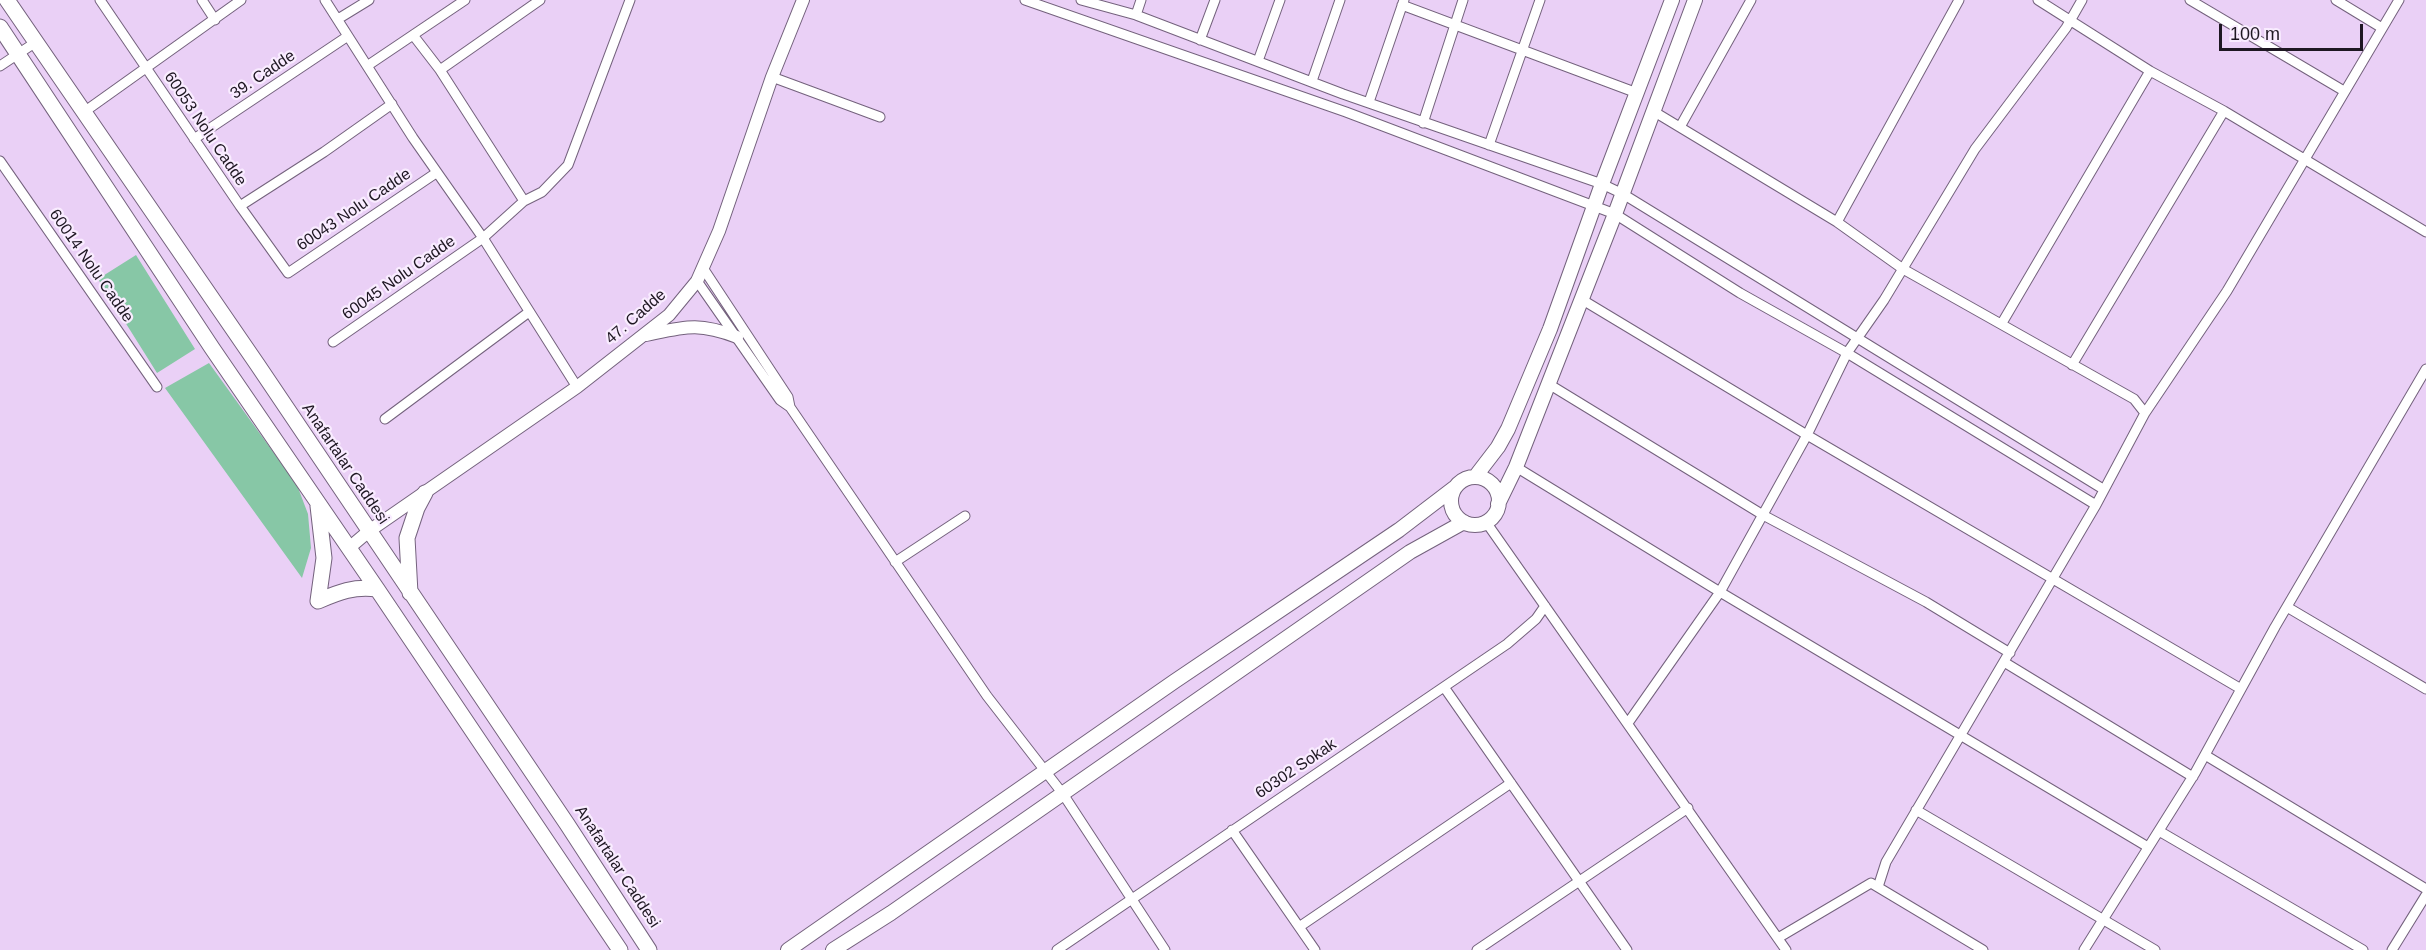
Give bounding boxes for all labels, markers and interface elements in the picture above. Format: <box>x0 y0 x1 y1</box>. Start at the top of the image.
scale bar <box>2222 12 2366 50</box>
text: 100 m <box>2230 24 2280 44</box>
street label: 39. Cadde <box>227 46 299 104</box>
street label: 60053 Nolu Cadde <box>160 68 250 190</box>
street label: 60043 Nolu Cadde <box>293 165 415 255</box>
street label: 60014 Nolu Cadde <box>45 206 137 326</box>
street label: 60045 Nolu Cadde <box>339 232 459 324</box>
street label: 47. Cadde <box>602 286 670 348</box>
street label: Anafartalar Caddesi <box>298 400 392 528</box>
street label: 60302 Sokak <box>1252 735 1340 803</box>
street label: Anafartalar Caddesi <box>570 802 664 932</box>

